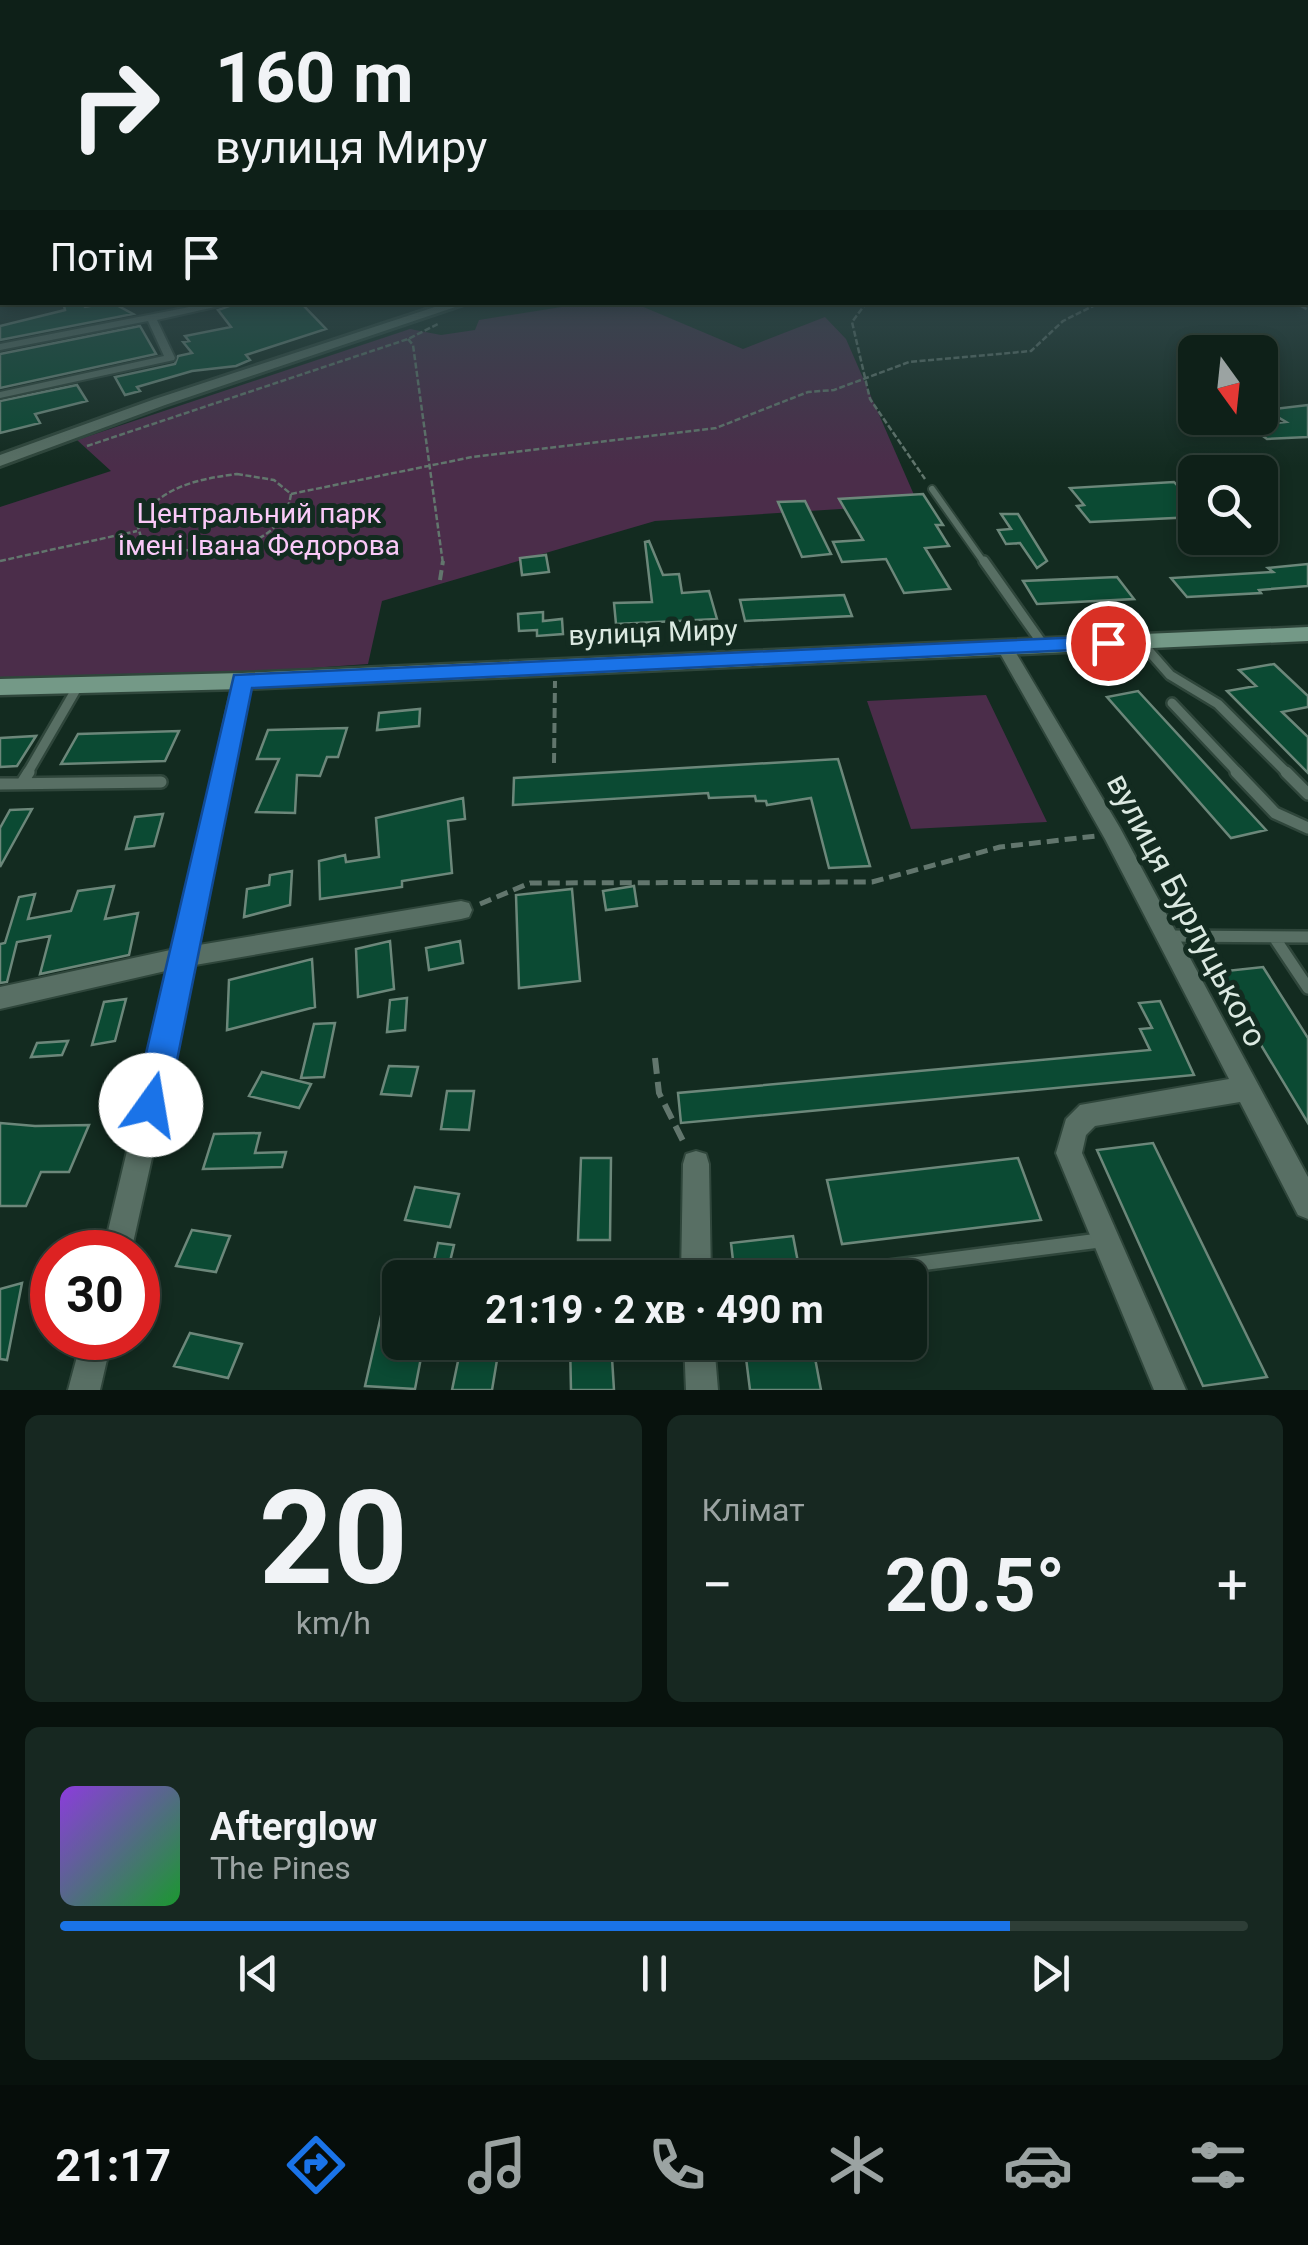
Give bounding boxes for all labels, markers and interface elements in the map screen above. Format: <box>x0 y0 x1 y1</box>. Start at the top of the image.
text: 160 m <box>215 37 414 119</box>
icon: right <box>50 40 180 170</box>
text: вулиця Миру <box>215 121 487 174</box>
icon: arrive <box>174 230 229 285</box>
text: Потім <box>50 236 154 280</box>
north arrow <box>1178 335 1278 435</box>
map controls <box>1178 335 1278 555</box>
button: search <box>1178 455 1278 555</box>
park label: Центральний парк імені Івана Федорова <box>118 497 400 562</box>
pin <box>1066 601 1151 686</box>
street label: вулиця Миру <box>568 613 738 652</box>
icon: arrive <box>1081 616 1136 671</box>
street label: вулиця Бурлуцького <box>1099 767 1275 1053</box>
position arrow <box>99 1053 203 1157</box>
speed limit sign: 30 <box>30 1230 160 1360</box>
text: 21:19 · 2 хв · 490 m <box>485 1288 824 1332</box>
text: 20 <box>259 1462 408 1615</box>
text: Клімат <box>702 1491 805 1529</box>
text: 20.5° <box>885 1541 1065 1629</box>
text: − <box>702 1553 733 1617</box>
text: + <box>1217 1553 1248 1617</box>
text: km/h <box>296 1604 371 1642</box>
text: Afterglow <box>210 1805 377 1849</box>
text: The Pines <box>210 1849 351 1887</box>
icon: previous <box>231 1946 286 2001</box>
icon: pause <box>627 1946 682 2001</box>
icon: next <box>1023 1946 1078 2001</box>
icon: directions <box>281 2130 351 2200</box>
icon: music <box>462 2130 532 2200</box>
icon: phone <box>642 2130 712 2200</box>
icon: climate <box>822 2130 892 2200</box>
icon: car <box>1003 2130 1073 2200</box>
icon: filters <box>1183 2130 1253 2200</box>
text: 21:17 <box>55 2139 171 2192</box>

